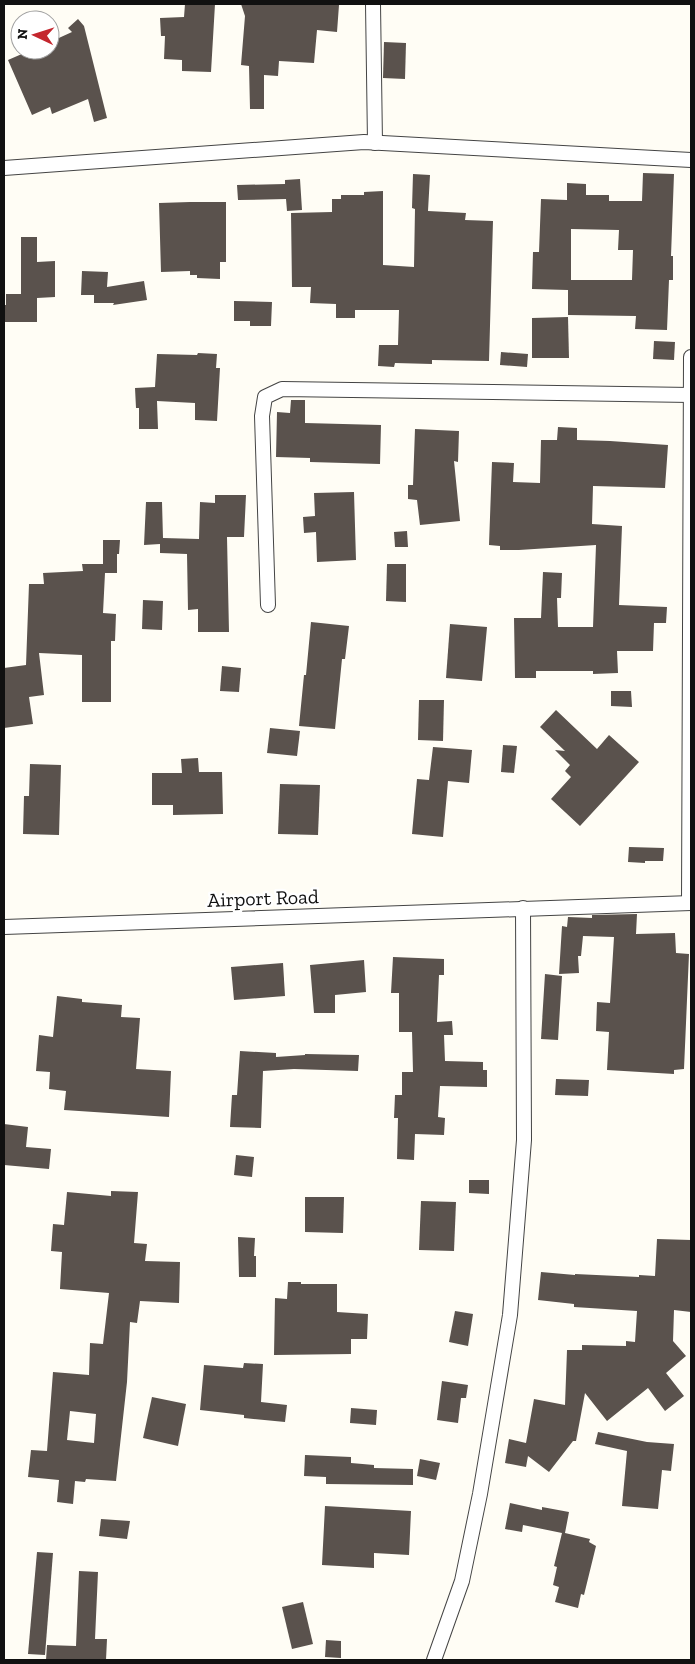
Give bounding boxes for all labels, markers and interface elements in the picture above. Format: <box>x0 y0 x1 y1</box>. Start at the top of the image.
north arrow <box>10 10 60 60</box>
text: N <box>14 28 31 40</box>
street label: Airport Road <box>207 884 319 912</box>

